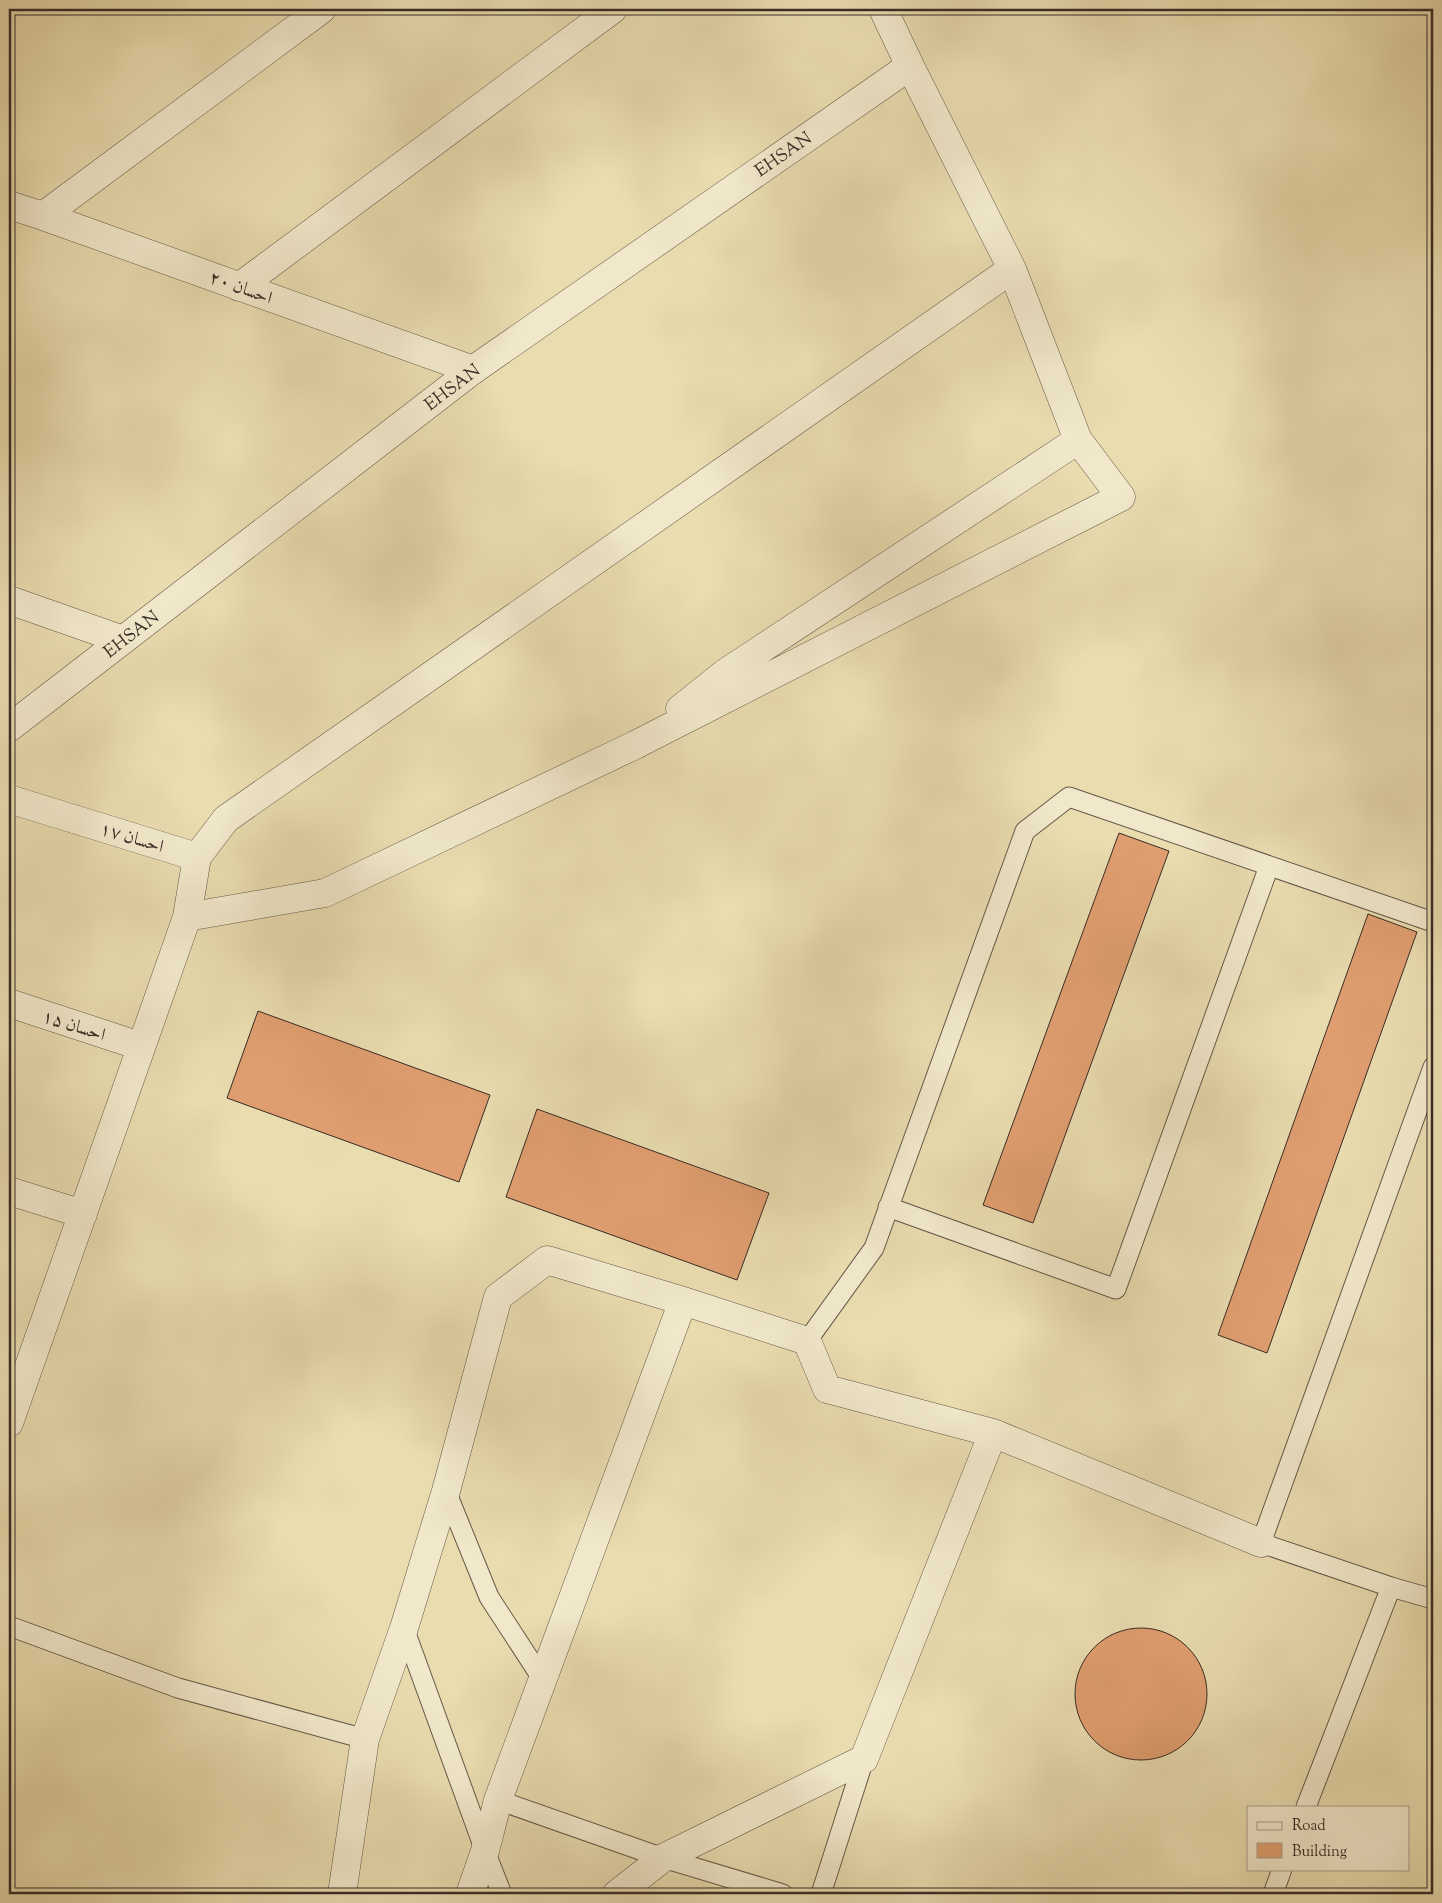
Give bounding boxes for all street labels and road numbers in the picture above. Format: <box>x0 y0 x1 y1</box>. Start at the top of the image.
street label: EHSAN <box>750 127 818 185</box>
street label: احسان ۲۰ <box>205 266 276 312</box>
street label: EHSAN <box>420 359 487 418</box>
street label: EHSAN <box>99 606 166 666</box>
street label: احسان ۱۷ <box>96 817 166 861</box>
street label: احسان ۱۵ <box>38 1004 109 1049</box>

